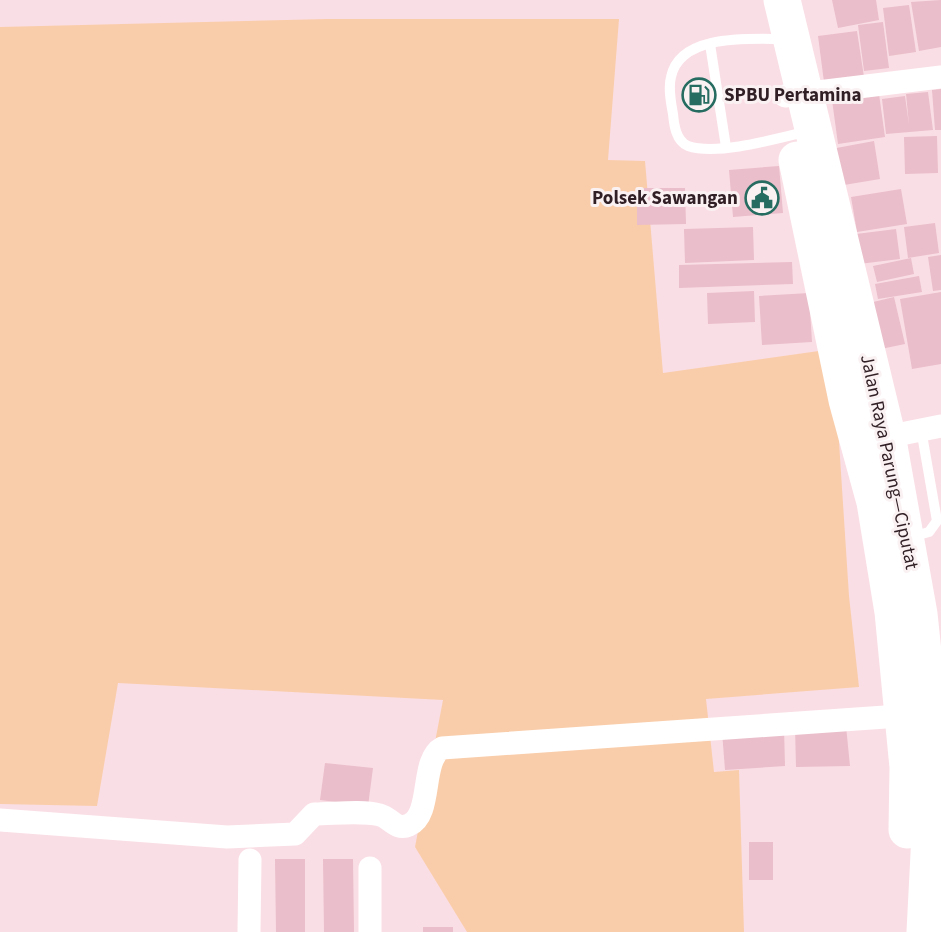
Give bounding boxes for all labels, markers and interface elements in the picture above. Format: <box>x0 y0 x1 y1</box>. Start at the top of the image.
fuel station icon: SPBU Pertamina <box>680 76 718 114</box>
place label: SPBU Pertamina <box>724 82 861 109</box>
public building icon: Polsek Sawangan <box>743 179 781 217</box>
place label: Polsek Sawangan <box>592 185 738 212</box>
street label: Jalan Raya Parung—Ciputat <box>853 352 925 573</box>

